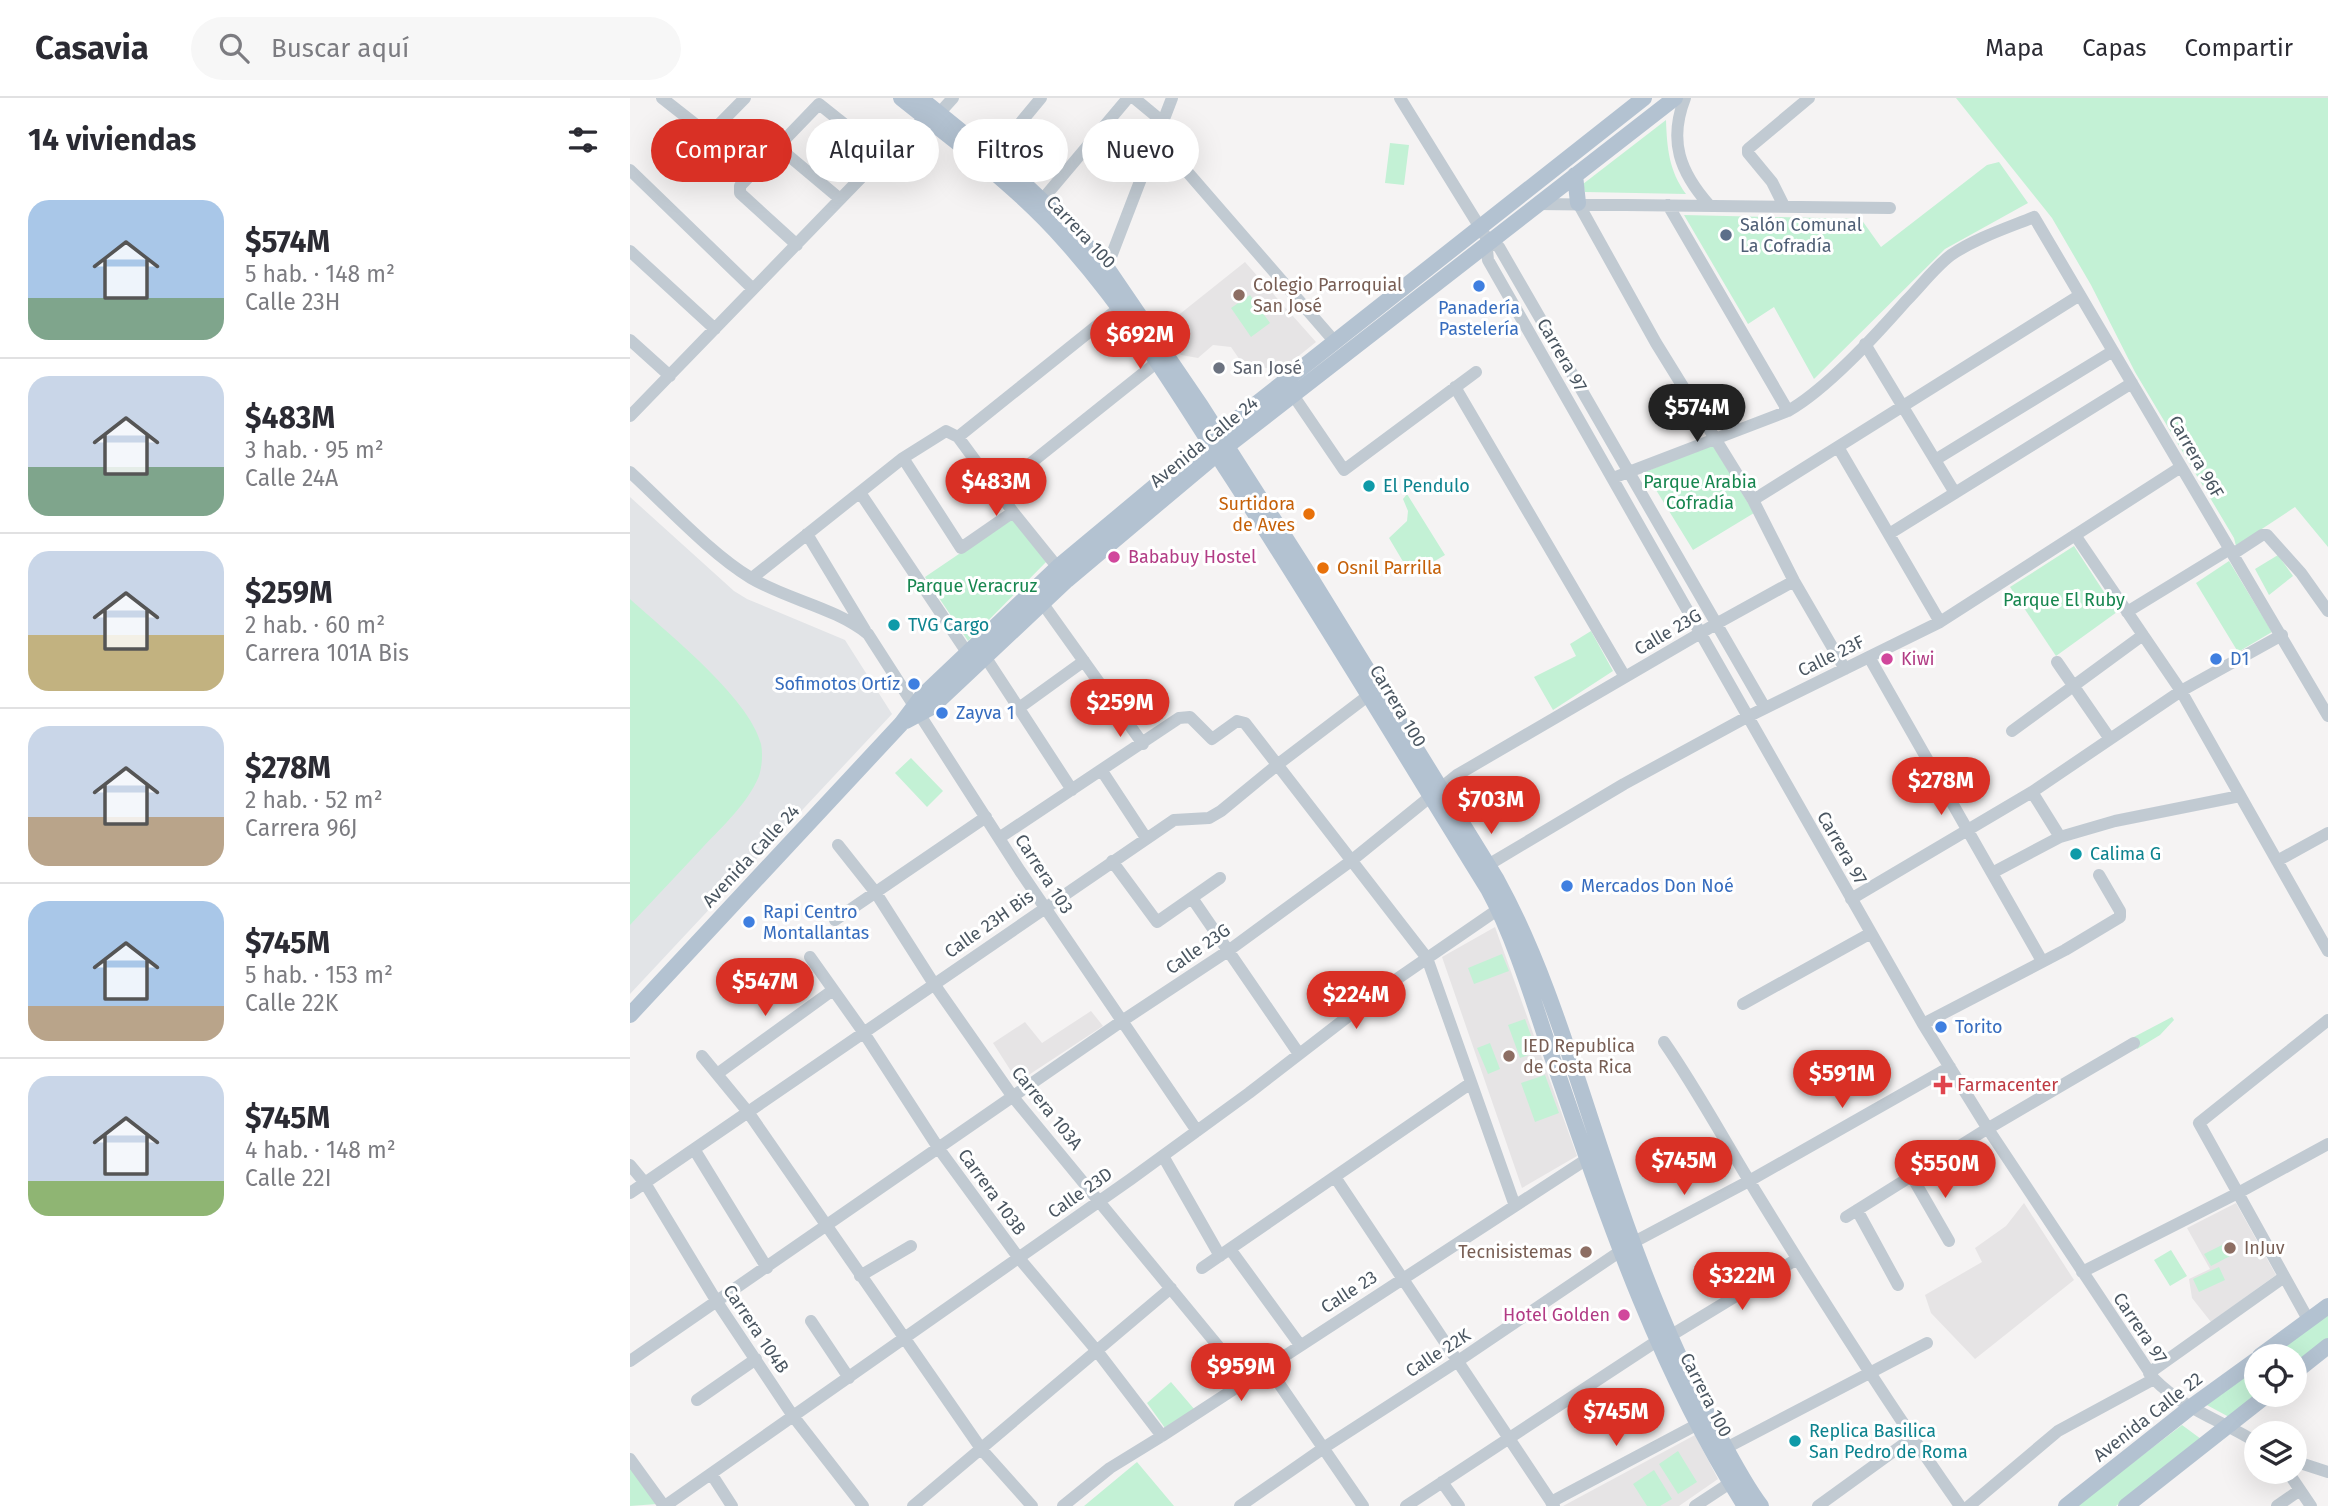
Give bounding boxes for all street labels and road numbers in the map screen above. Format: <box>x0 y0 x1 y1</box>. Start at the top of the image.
street label: Carrera 100 <box>1042 191 1120 273</box>
street label: Carrera 97 <box>1532 314 1592 396</box>
street label: Avenida Calle 24 <box>1146 392 1263 492</box>
street label: Carrera 96F <box>2164 412 2229 502</box>
street label: Calle 23G <box>1631 604 1705 660</box>
street label: Calle 23F <box>1794 630 1868 681</box>
street label: Carrera 100 <box>1365 661 1431 751</box>
street label: Avenida Calle 24 <box>698 800 804 912</box>
street label: Carrera 97 <box>1812 807 1872 889</box>
street label: Carrera 103 <box>1010 830 1078 918</box>
street label: Calle 23H Bis <box>940 885 1038 963</box>
street label: Calle 23G <box>1161 919 1235 979</box>
street label: Carrera 103A <box>1007 1062 1088 1155</box>
street label: Carrera 103B <box>953 1145 1031 1239</box>
street label: Calle 23D <box>1043 1163 1117 1223</box>
street label: Calle 23 <box>1317 1266 1381 1318</box>
street label: Carrera 104B <box>718 1281 794 1378</box>
street label: Carrera 97 <box>2108 1288 2172 1368</box>
street label: Calle 22K <box>1401 1324 1475 1382</box>
street label: Carrera 100 <box>1675 1349 1737 1441</box>
street label: Avenida Calle 22 <box>2089 1368 2207 1466</box>

